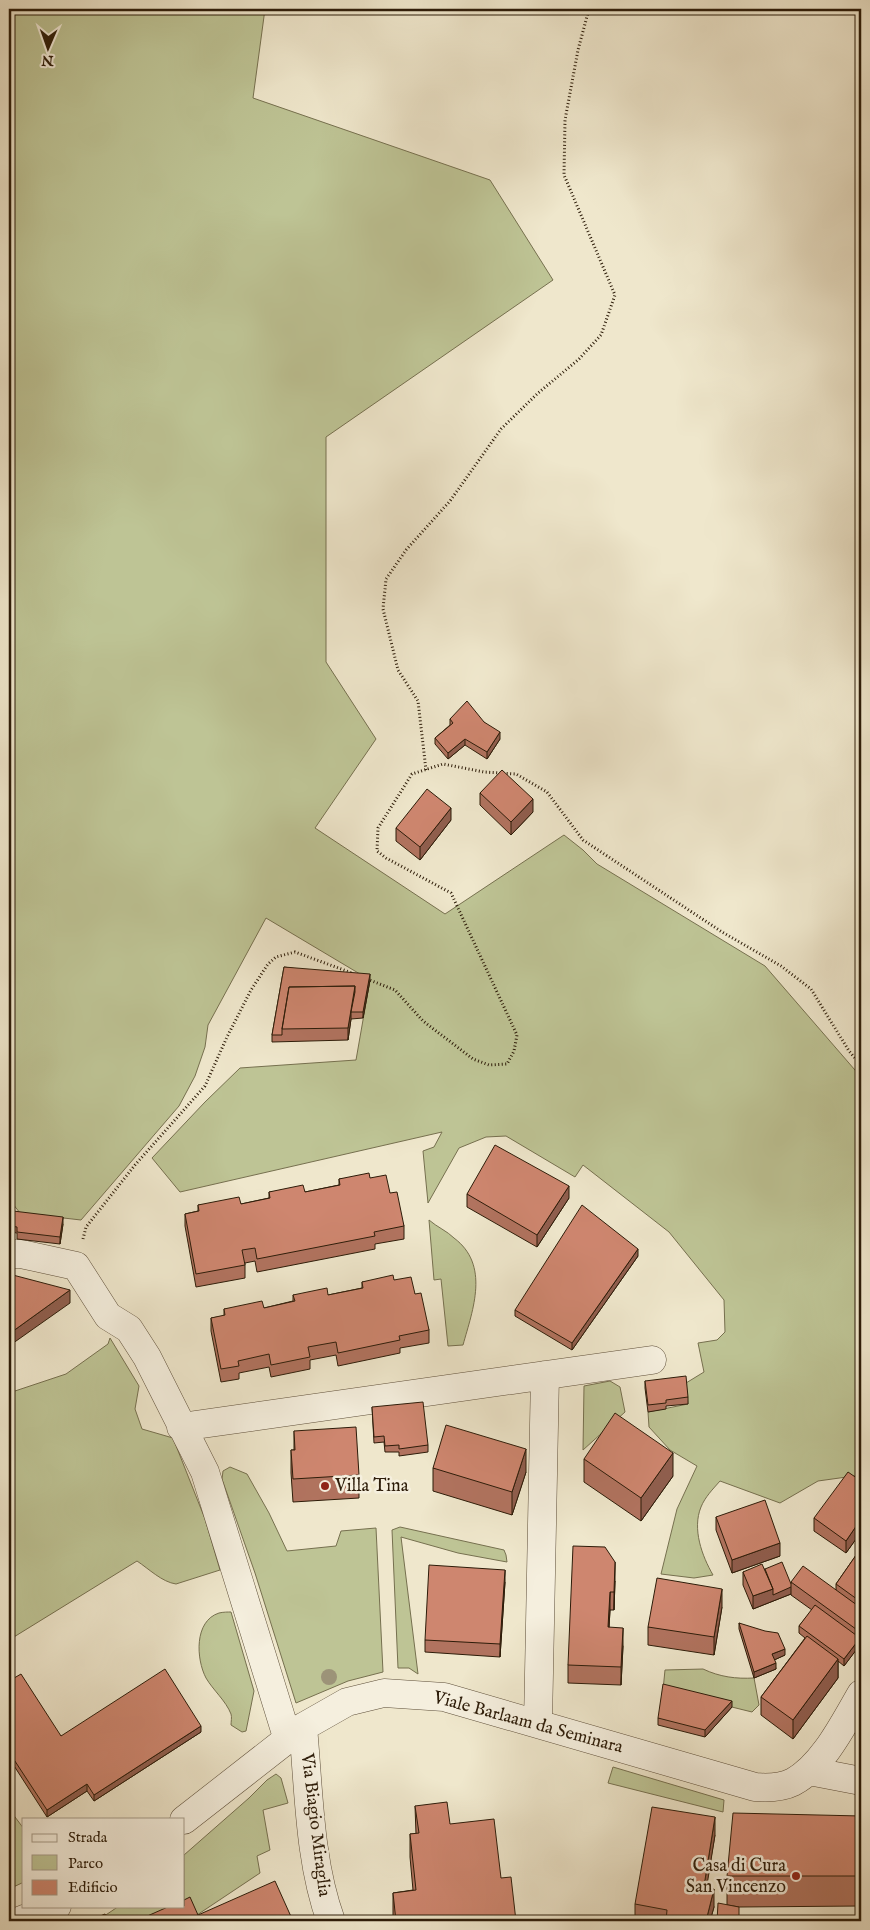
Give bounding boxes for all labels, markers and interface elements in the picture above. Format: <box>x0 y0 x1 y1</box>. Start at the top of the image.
north arrow <box>22 22 72 72</box>
text: N <box>41 51 55 69</box>
place label: Villa Tina <box>334 1475 409 1498</box>
marker: Villa Tina <box>319 1480 331 1492</box>
street label: Viale Barlaam da Seminara <box>430 1686 625 1759</box>
street label: Via Biagio Miraglia <box>295 1751 335 1898</box>
legend <box>22 1818 185 1908</box>
text: Strada <box>68 1828 108 1847</box>
text: Parco <box>68 1854 103 1873</box>
place label: Casa di Cura San Vincenzo <box>686 1855 786 1899</box>
marker: Casa di Cura San Vincenzo <box>790 1870 802 1882</box>
text: Edificio <box>68 1878 118 1897</box>

